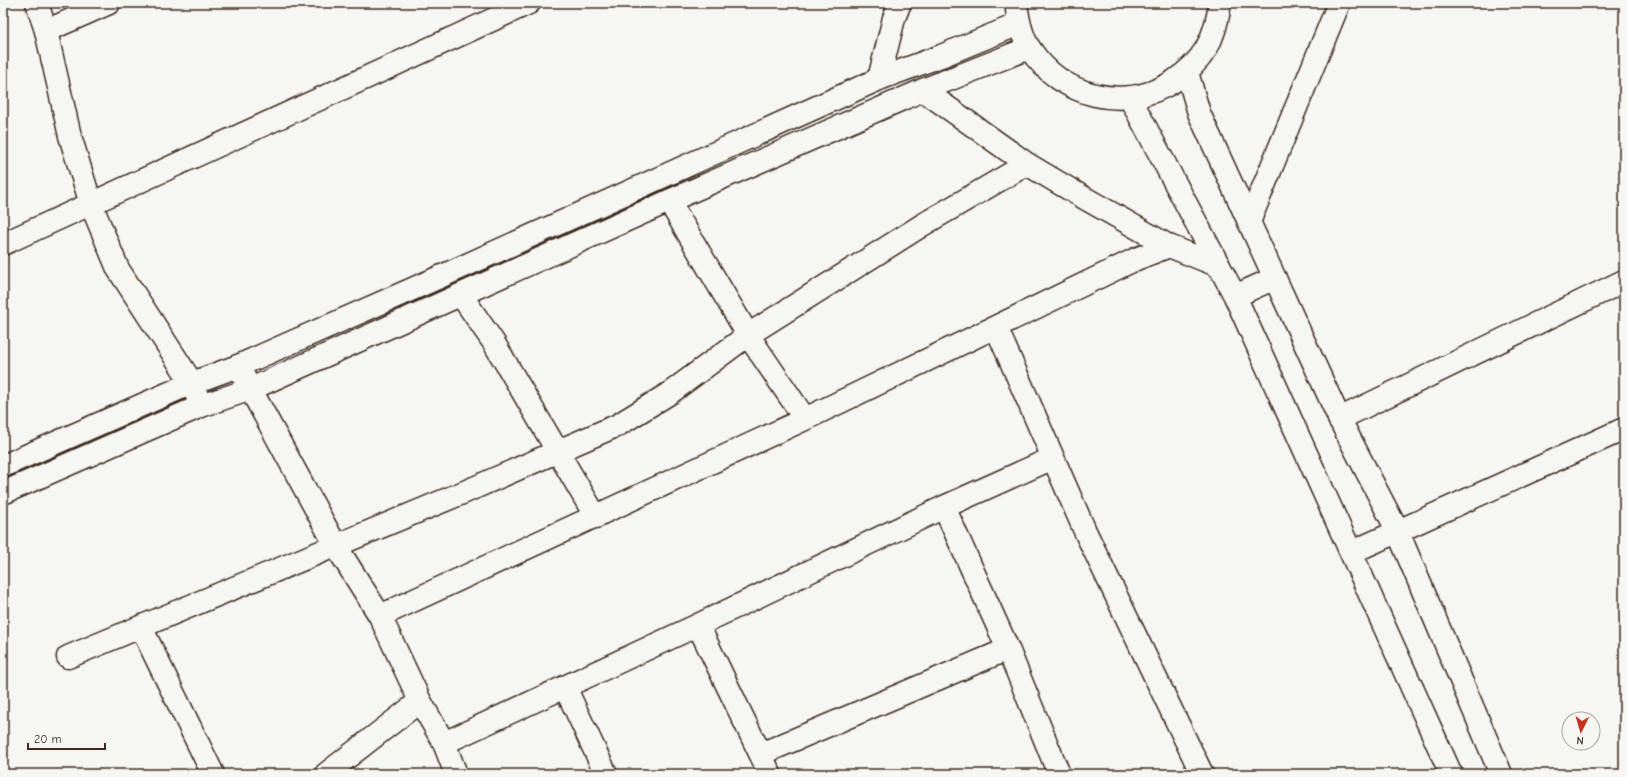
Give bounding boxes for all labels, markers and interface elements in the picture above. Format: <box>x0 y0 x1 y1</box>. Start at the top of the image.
north arrow <box>1561 711 1601 751</box>
scale bar <box>28 725 105 751</box>
text: 20 m <box>34 732 62 746</box>
text: N <box>1576 734 1584 747</box>

